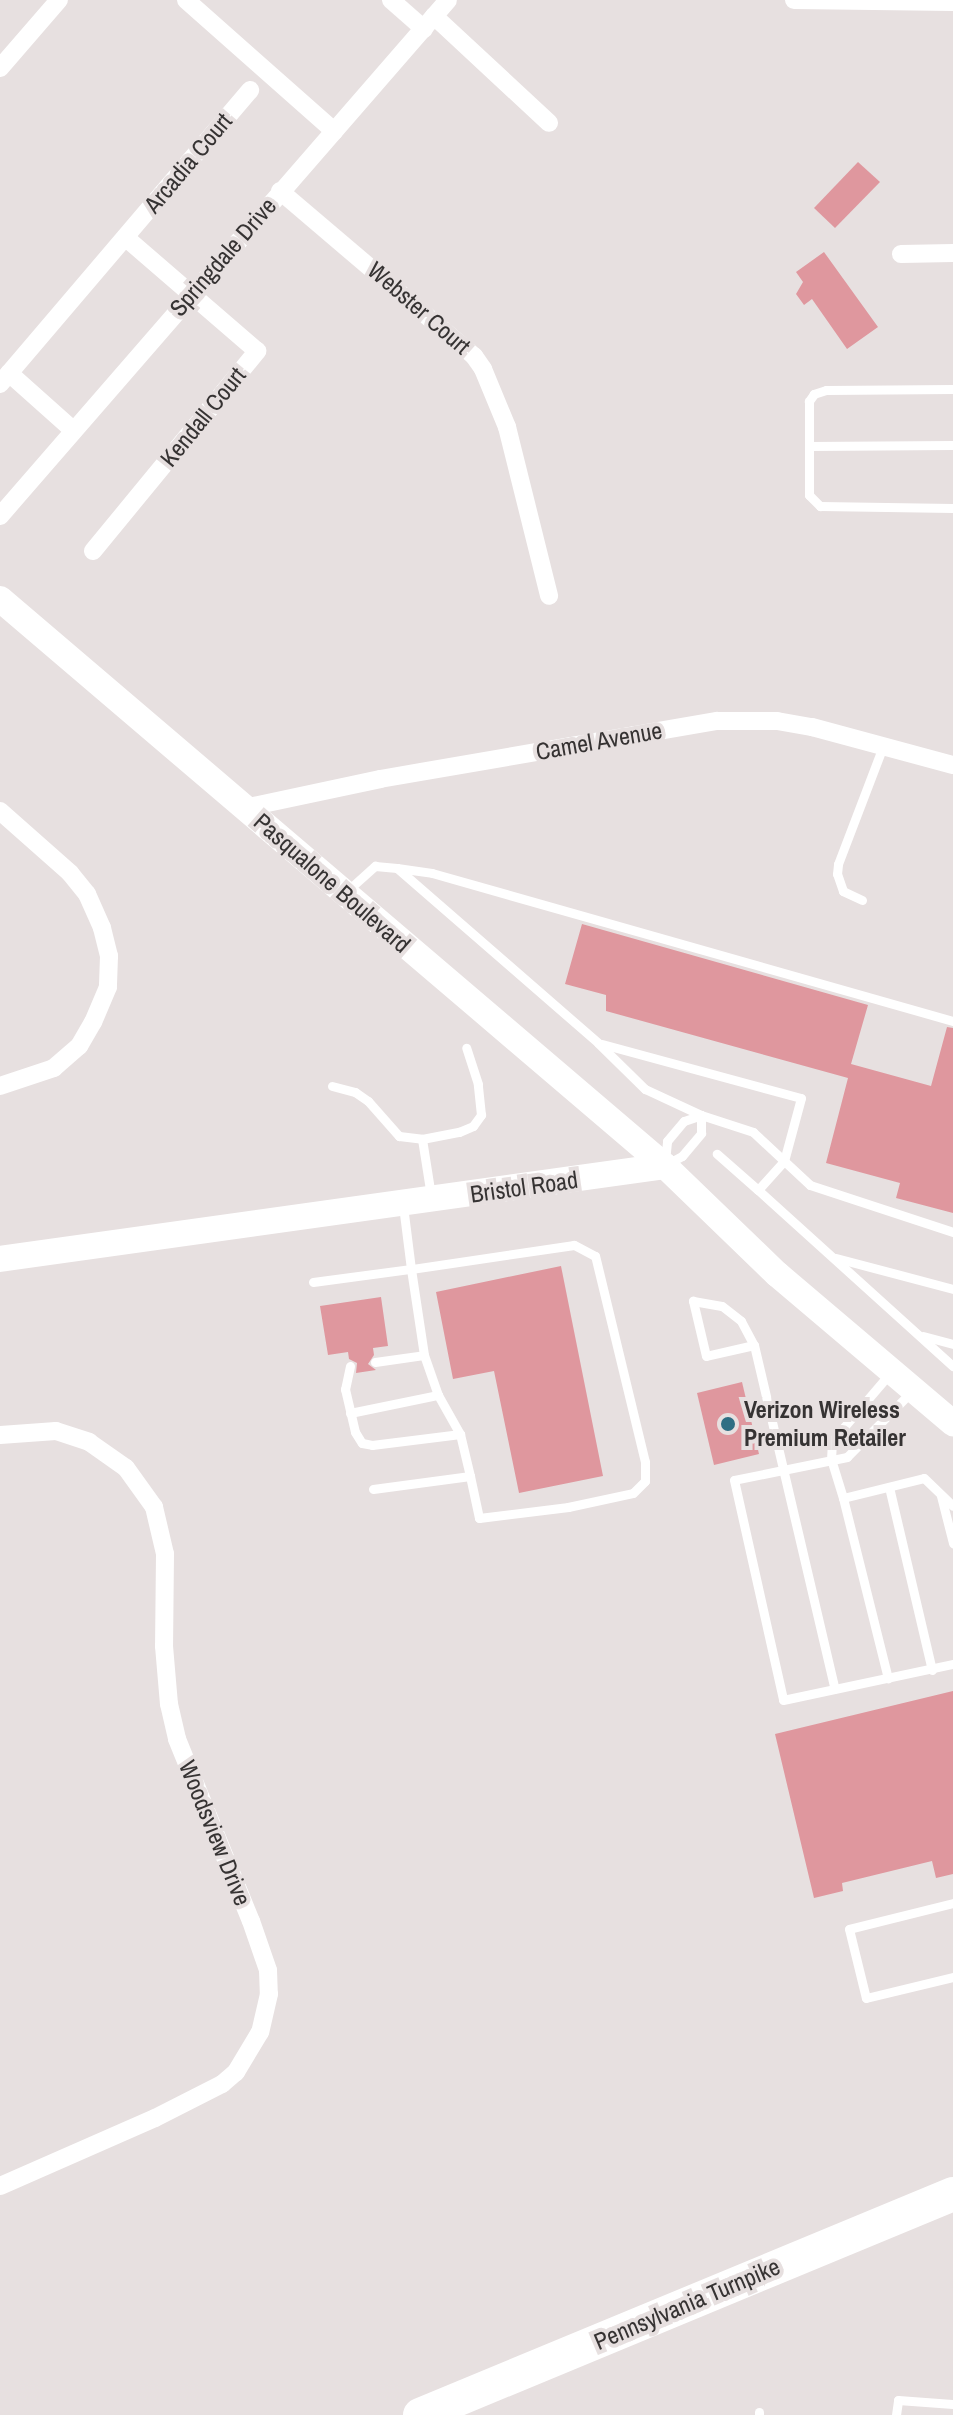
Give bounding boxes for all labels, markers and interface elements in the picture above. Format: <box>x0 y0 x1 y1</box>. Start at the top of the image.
street label: Arcadia Court <box>138 107 238 219</box>
street label: Springdale Drive <box>164 192 282 322</box>
street label: Webster Court <box>362 256 476 360</box>
street label: Kendall Court <box>154 362 252 472</box>
street label: Camel Avenue <box>533 716 665 766</box>
street label: Pasqualone Boulevard <box>248 807 416 959</box>
street label: Bristol Road <box>468 1165 580 1209</box>
place label: Verizon Wireless Premium Retailer <box>744 1396 906 1452</box>
marker: Verizon Wireless Premium Retailer <box>719 1415 737 1433</box>
street label: Woodsview Drive <box>173 1756 257 1910</box>
street label: Pennsylvania Turnpike <box>590 2252 784 2356</box>

